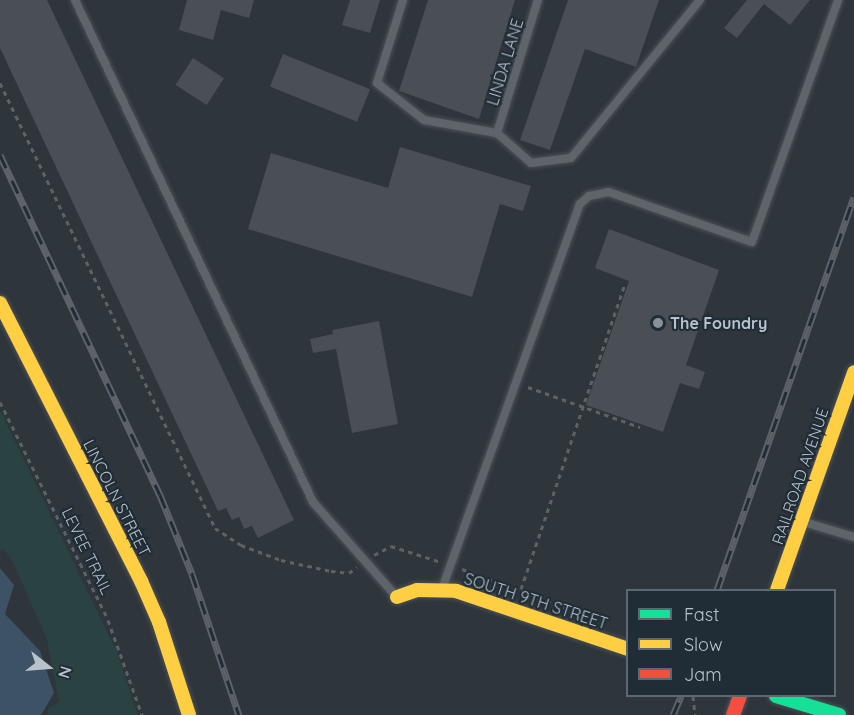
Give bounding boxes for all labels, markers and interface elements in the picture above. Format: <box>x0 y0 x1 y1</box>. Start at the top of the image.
street label: LINDA LANE <box>483 16 527 108</box>
place label: The Foundry <box>670 313 767 333</box>
marker: The Foundry <box>651 316 665 330</box>
street label: RAILROAD AVENUE <box>768 405 832 547</box>
street label: LINCOLN STREET <box>79 436 155 560</box>
street label: LEVEE TRAIL <box>58 505 116 597</box>
street label: SOUTH 9TH STREET <box>462 569 610 633</box>
legend <box>626 589 836 697</box>
text: Fast <box>684 603 719 626</box>
text: Slow <box>684 633 722 656</box>
north arrow <box>18 637 78 697</box>
text: Jam <box>684 663 722 686</box>
text: N <box>54 664 76 681</box>

